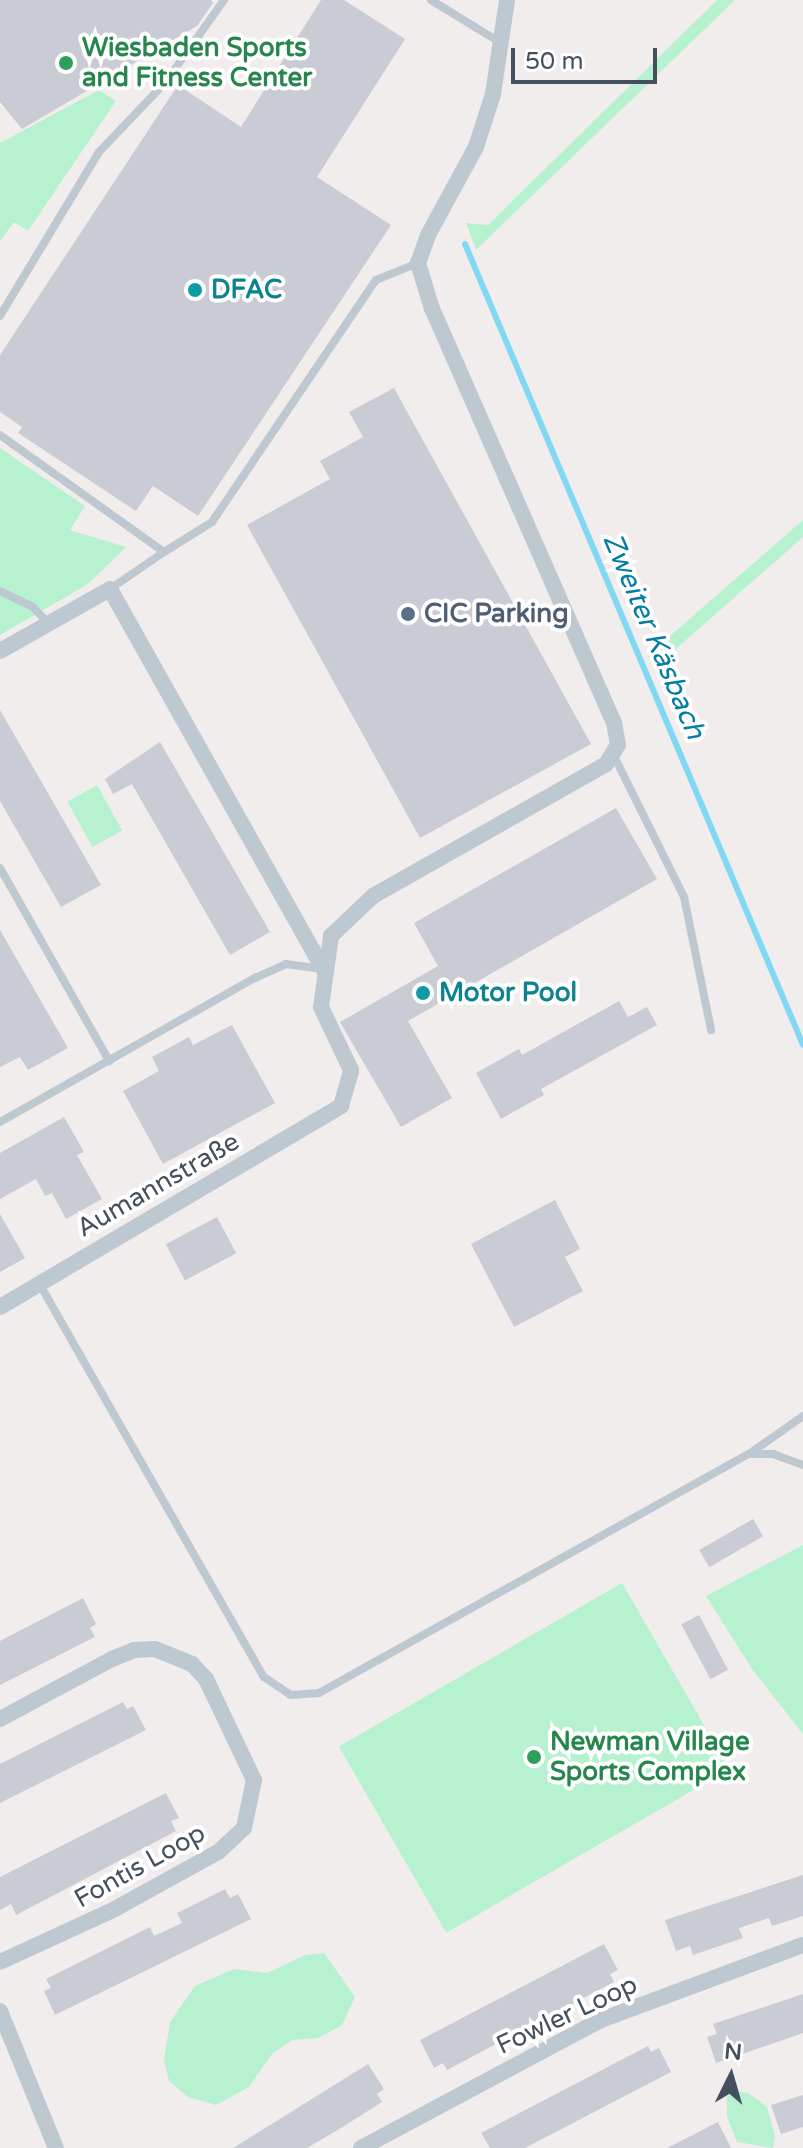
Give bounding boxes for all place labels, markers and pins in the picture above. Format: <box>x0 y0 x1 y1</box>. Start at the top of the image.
place label: Wiesbaden Sports and Fitness Center <box>82 32 312 94</box>
marker: Wiesbaden Sports and Fitness Center <box>57 54 75 72</box>
place label: DFAC <box>211 274 282 306</box>
marker: DFAC <box>186 281 204 299</box>
place label: CIC Parking <box>424 598 569 630</box>
marker: CIC Parking <box>399 605 417 623</box>
place label: Motor Pool <box>439 977 577 1009</box>
marker: Motor Pool <box>414 984 432 1002</box>
place label: Newman Village Sports Complex <box>550 1726 750 1788</box>
marker: Newman Village Sports Complex <box>525 1748 543 1766</box>

